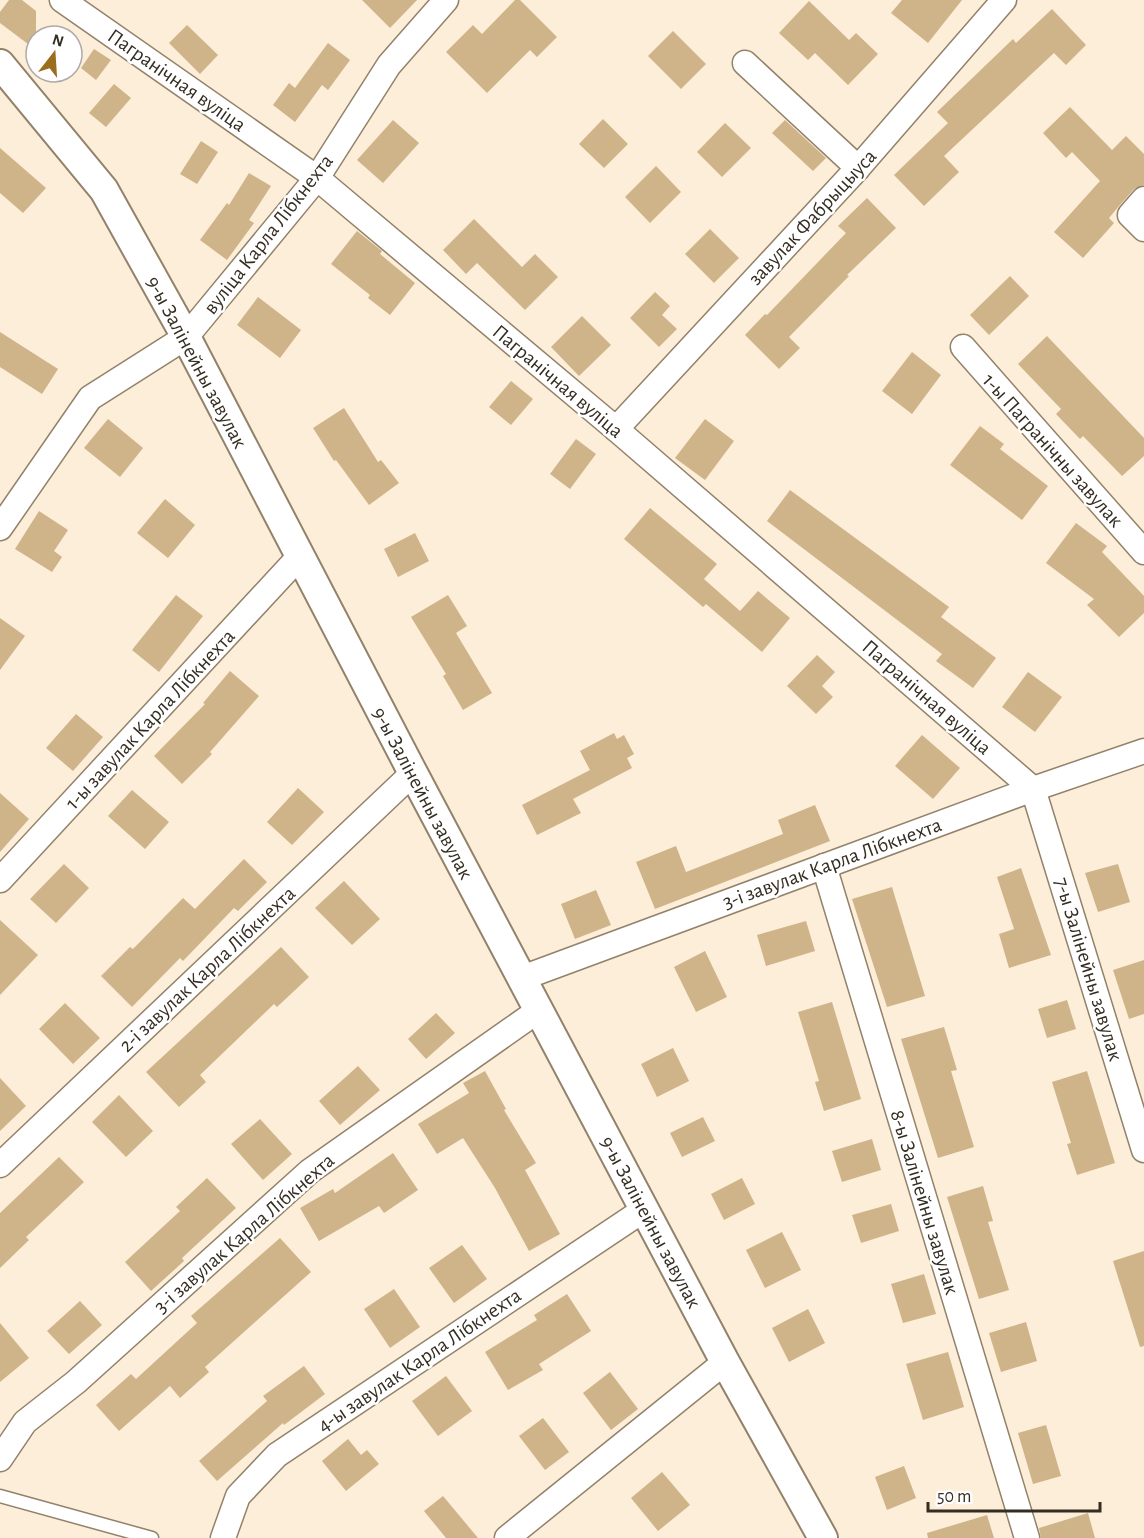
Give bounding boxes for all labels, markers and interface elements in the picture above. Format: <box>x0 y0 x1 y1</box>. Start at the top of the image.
north arrow <box>24 24 84 84</box>
street label: Пагранічная вуліца <box>104 25 250 136</box>
text: N <box>50 31 66 50</box>
street label: завулак Фабрыцыуса <box>744 145 881 289</box>
street label: вуліца Карла Лібкнехта <box>200 150 337 318</box>
street label: 9-ы Залінейны завулак <box>142 273 251 452</box>
street label: Пагранічная вуліца <box>488 321 627 442</box>
street label: 1-ы Пагранічны завулак <box>979 370 1127 531</box>
street label: 1-ы завулак Карла Лібкнехта <box>62 625 239 813</box>
street label: Пагранічная вуліца <box>858 636 995 759</box>
street label: 9-ы Залінейны завулак <box>368 704 477 883</box>
street label: 3-і завулак Карла Лібкнехта <box>720 814 945 913</box>
street label: 7-ы Залінейны завулак <box>1051 875 1127 1064</box>
street label: 2-і завулак Карла Лібкнехта <box>115 882 300 1056</box>
street label: 8-ы Залінейны завулак <box>886 1107 963 1297</box>
street label: 9-ы Залінейны завулак <box>596 1133 705 1312</box>
street label: 3-і завулак Карла Лібкнехта <box>150 1149 339 1317</box>
street label: 4-ы завулак Карла Лібкнехта <box>314 1284 525 1436</box>
scale bar <box>928 1475 1100 1513</box>
text: 50 m <box>937 1488 971 1506</box>

